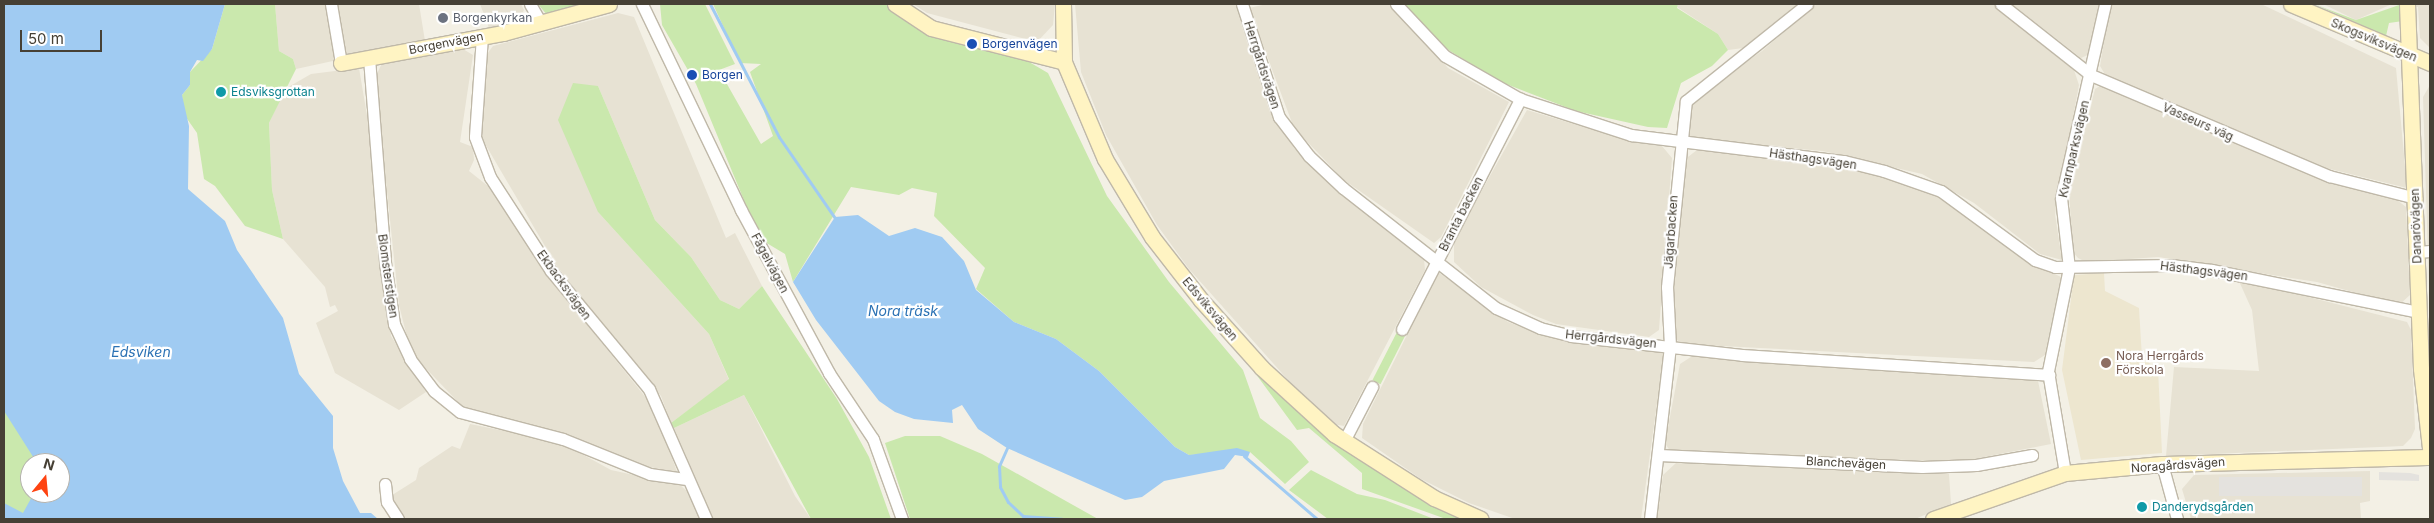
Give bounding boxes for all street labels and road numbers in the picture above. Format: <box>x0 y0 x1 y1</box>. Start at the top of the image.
street label: Skogsviksvägen <box>2329 15 2419 65</box>
street label: Herrgårdsvägen <box>1241 19 1283 111</box>
street label: Borgenvägen <box>408 29 484 57</box>
street label: Kvarnparksvägen <box>2056 99 2092 199</box>
street label: Vasseurs väg <box>2160 100 2236 144</box>
street label: Hästhagsvägen <box>1768 146 1858 172</box>
street label: Branta backen <box>1436 174 1486 254</box>
street label: Danarövägen <box>2407 188 2425 264</box>
street label: Jägarbacken <box>1661 195 1681 269</box>
street label: Fågelvägen <box>748 231 792 295</box>
street label: Blomsterstigen <box>375 233 401 319</box>
street label: Ekbacksvägen <box>534 247 594 323</box>
street label: Hästhagsvägen <box>2159 258 2249 284</box>
street label: Edsviksvägen <box>1179 274 1241 344</box>
street label: Herrgårdsvägen <box>1565 327 1657 351</box>
street label: Blanchevägen <box>1806 454 1886 472</box>
street label: Noragårdsvägen <box>2130 455 2226 475</box>

